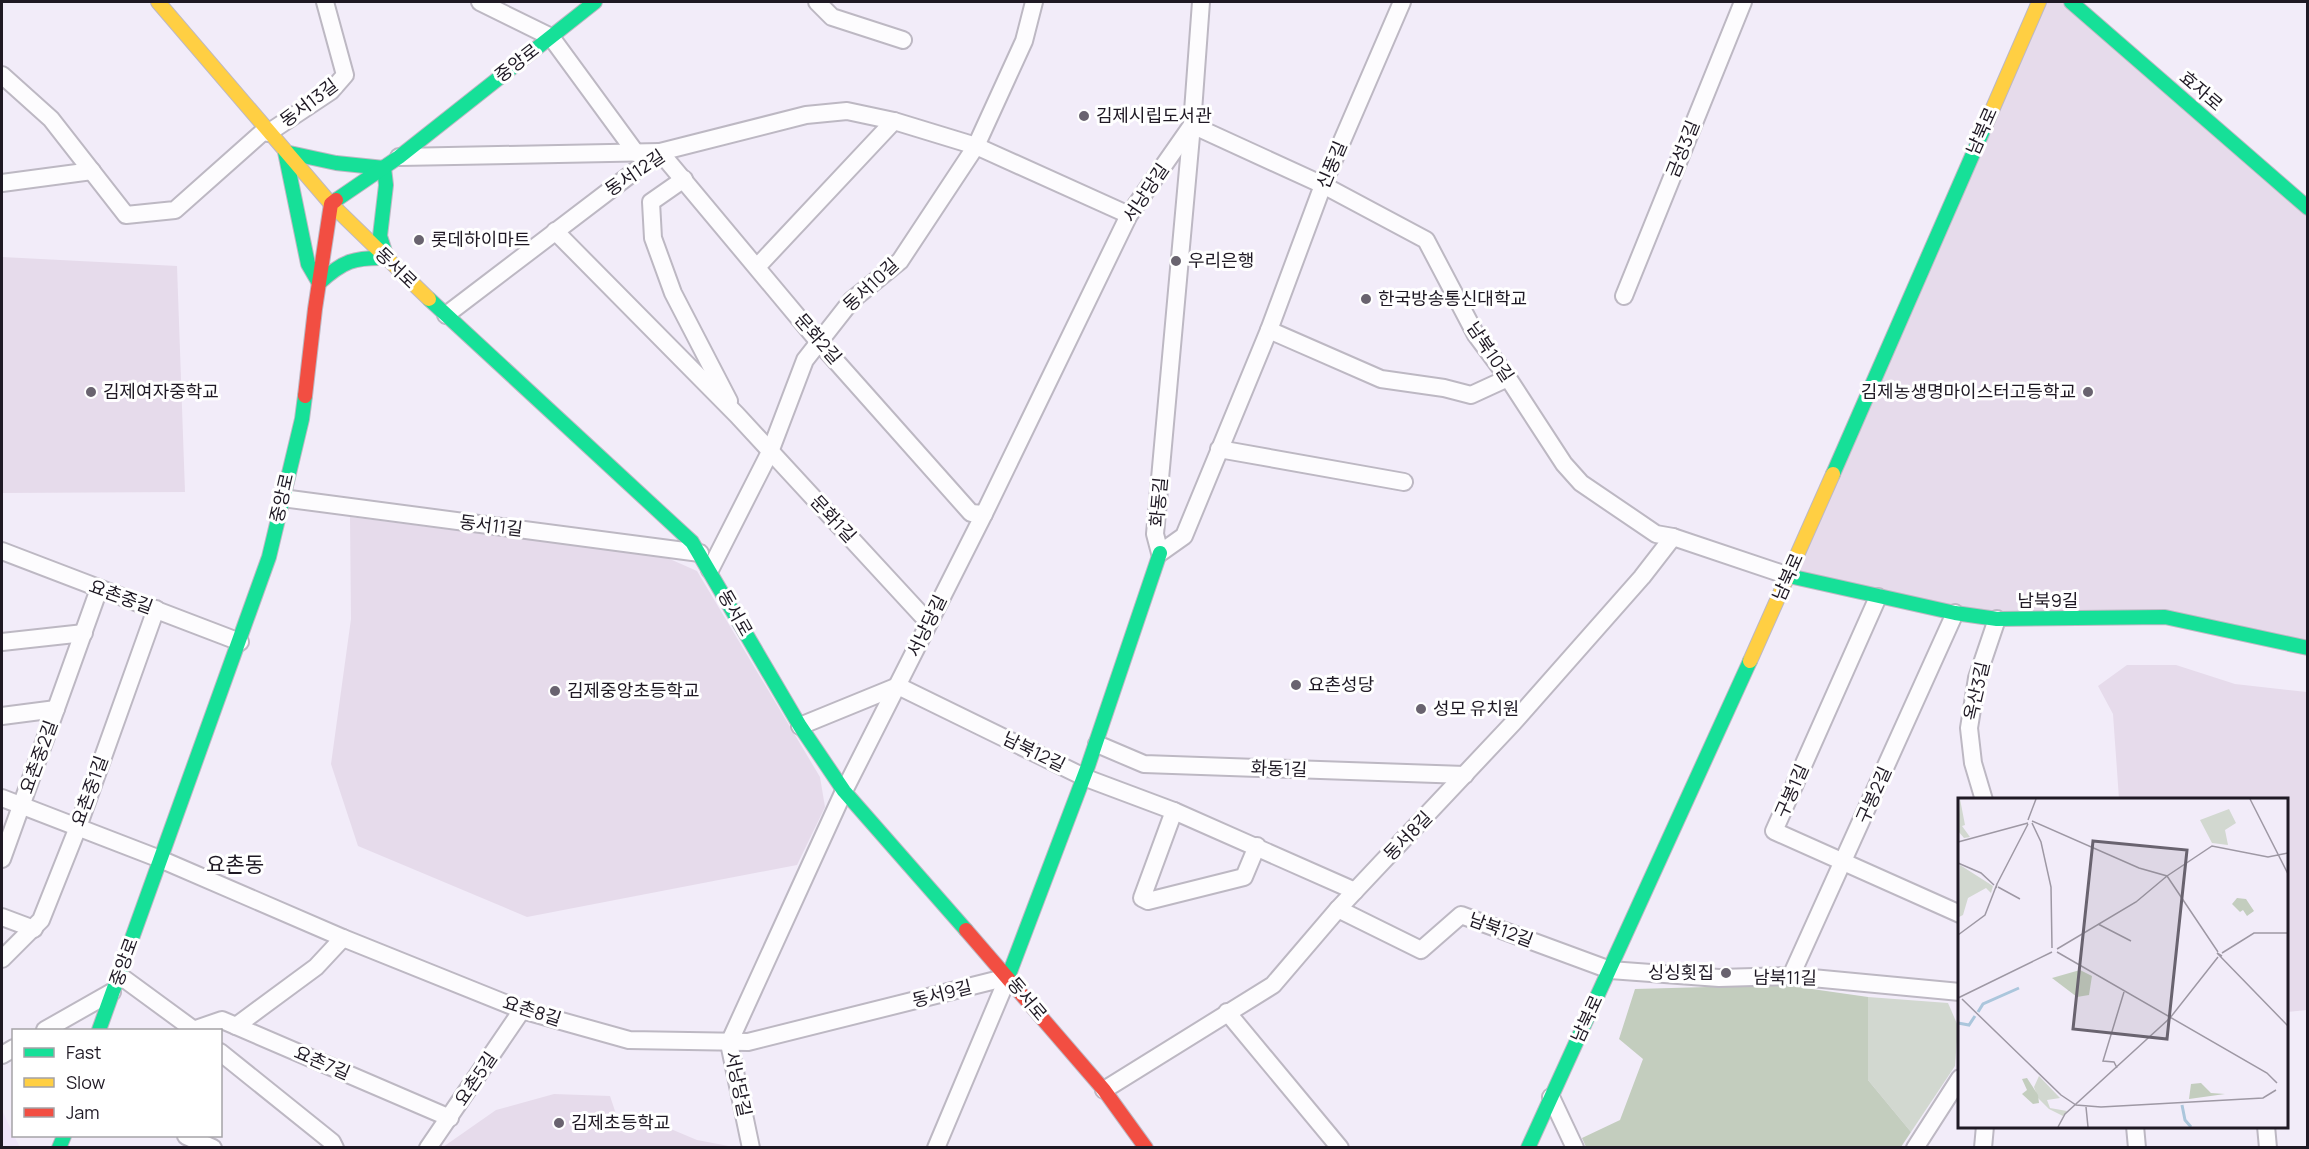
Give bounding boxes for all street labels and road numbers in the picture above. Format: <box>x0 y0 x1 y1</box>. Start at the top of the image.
street label: 중앙로 <box>489 37 543 87</box>
street label: 효자로 <box>2175 65 2228 116</box>
street label: 동서13길 <box>275 73 342 132</box>
street label: 남북로 <box>1960 103 2002 158</box>
street label: 금성3길 <box>1660 116 1704 181</box>
street label: 신풍길 <box>1310 137 1352 192</box>
street label: 동서12길 <box>600 143 669 201</box>
street label: 서낭당길 <box>1117 158 1174 227</box>
street label: 동서로 <box>370 241 423 293</box>
street label: 동서10길 <box>837 252 903 316</box>
street label: 문화2길 <box>790 308 847 369</box>
street label: 남북10길 <box>1462 317 1520 386</box>
street label: 중앙로 <box>264 471 298 525</box>
street label: 화동길 <box>1144 476 1172 528</box>
street label: 문화1길 <box>806 489 862 547</box>
street label: 동서11길 <box>458 509 524 541</box>
street label: 남북로 <box>1766 549 1808 604</box>
street label: 요촌중길 <box>86 573 157 619</box>
street label: 동서로 <box>713 585 759 640</box>
street label: 남북9길 <box>2018 588 2078 612</box>
street label: 서낭당길 <box>901 591 951 661</box>
street label: 옥산3길 <box>1958 659 1994 723</box>
street label: 요촌중2길 <box>14 717 62 797</box>
street label: 남북12길 <box>999 726 1070 777</box>
street label: 요촌중1길 <box>65 752 113 829</box>
street label: 화동1길 <box>1250 755 1308 781</box>
street label: 구봉1길 <box>1769 760 1814 821</box>
street label: 구봉2길 <box>1850 762 1896 827</box>
street label: 동서8길 <box>1378 805 1437 865</box>
street label: 남북12길 <box>1466 906 1537 952</box>
street label: 중앙로 <box>103 934 143 989</box>
street label: 남북11길 <box>1753 964 1817 990</box>
street label: 동서로 <box>1003 972 1053 1025</box>
street label: 동서9길 <box>909 974 974 1012</box>
street label: 요촌8길 <box>500 989 565 1031</box>
street label: 남북로 <box>1565 991 1607 1046</box>
street label: 요촌7길 <box>291 1040 354 1085</box>
street label: 요촌5길 <box>448 1047 502 1110</box>
street label: 서낭당길 <box>720 1049 758 1119</box>

